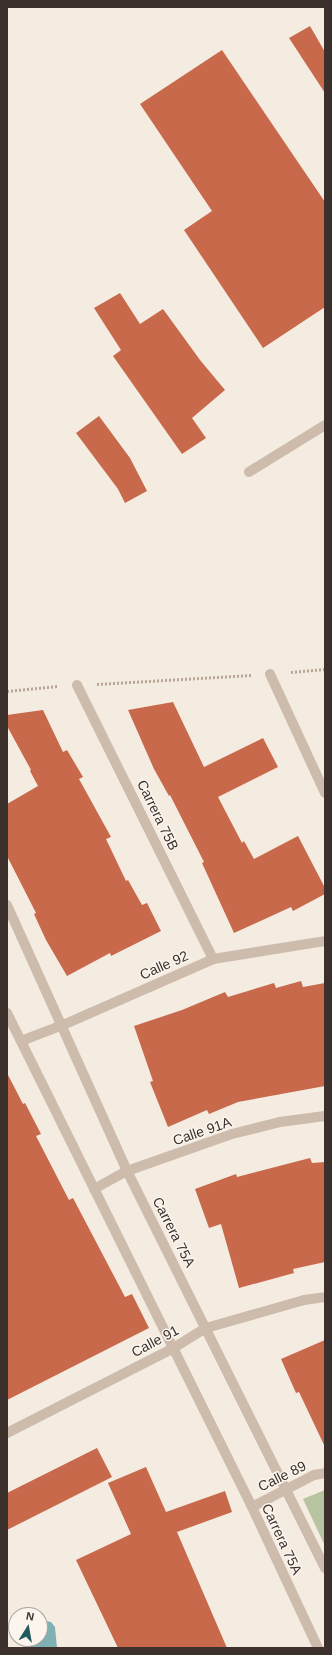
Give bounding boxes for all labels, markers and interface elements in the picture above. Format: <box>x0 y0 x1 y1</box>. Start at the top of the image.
street label: Carrera 75B <box>134 777 182 853</box>
street label: Calle 92 <box>137 947 191 983</box>
street label: Calle 91A <box>171 1113 233 1149</box>
street label: Carrera 75A <box>149 1194 199 1270</box>
street label: Calle 91 <box>128 1322 182 1360</box>
street label: Calle 89 <box>255 1457 309 1495</box>
street label: Carrera 75A <box>258 1501 306 1577</box>
north arrow <box>8 1607 48 1647</box>
text: N <box>25 1610 35 1623</box>

